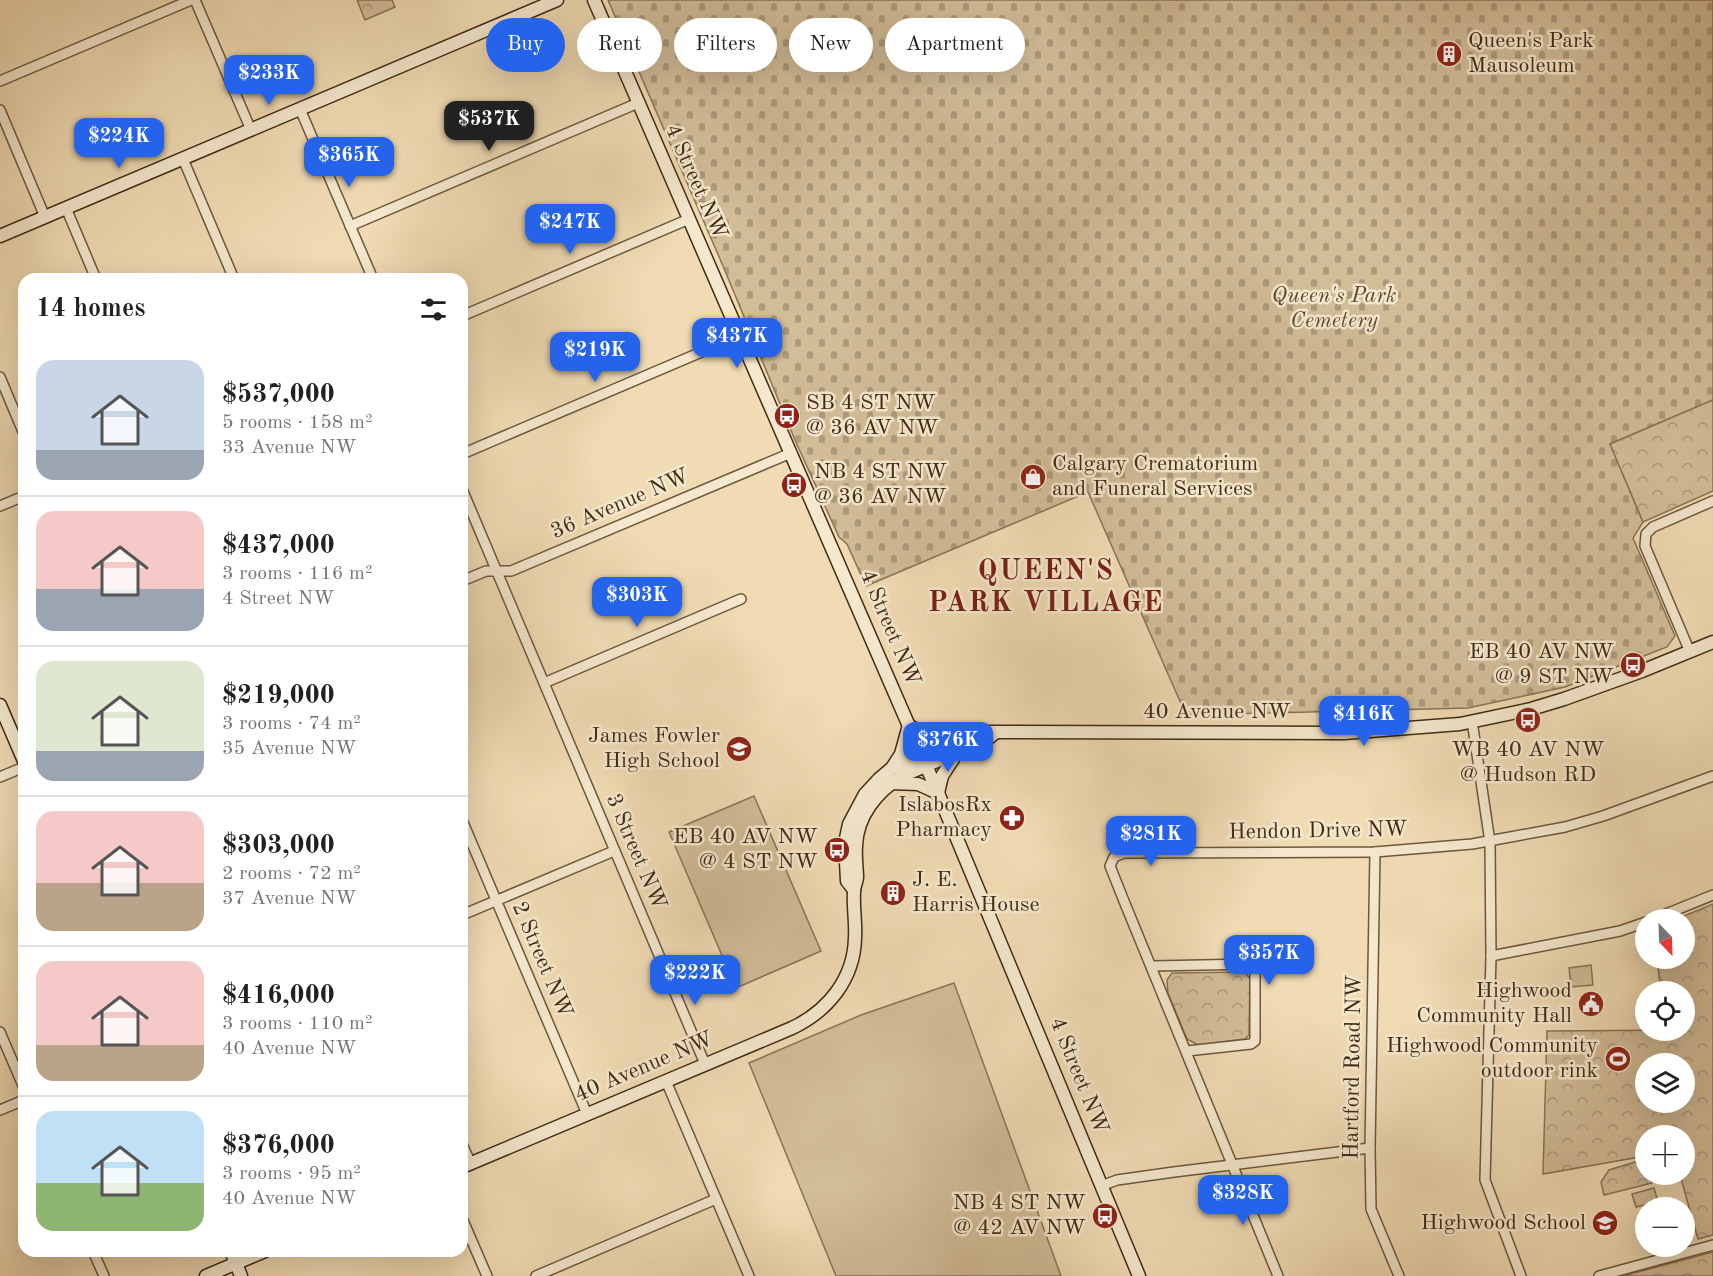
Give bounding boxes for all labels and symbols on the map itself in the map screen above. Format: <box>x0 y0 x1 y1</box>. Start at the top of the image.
place label: Queen's Park Mausoleum <box>1468 30 1594 77</box>
building icon: Queen's Park Mausoleum <box>1434 39 1464 69</box>
pin: $233K <box>227 55 311 106</box>
pin: $537K <box>447 101 531 152</box>
pin: $224K <box>77 118 161 169</box>
street label: 4 Street NW <box>661 121 731 243</box>
pin: $365K <box>307 137 391 188</box>
pin: $247K <box>528 204 612 255</box>
park label: Queen's Park Cemetery <box>1272 285 1397 332</box>
pin: $437K <box>695 318 779 369</box>
pin: $219K <box>553 332 637 383</box>
place label: SB 4 ST NW @ 36 AV NW <box>806 392 939 439</box>
bus stop icon: SB 4 ST NW @ 36 AV NW <box>772 401 802 431</box>
place label: Calgary Crematorium and Funeral Services <box>1052 453 1258 500</box>
place label: NB 4 ST NW @ 36 AV NW <box>814 461 947 508</box>
shop icon: Calgary Crematorium and Funeral Services <box>1018 462 1048 492</box>
street label: 36 Avenue NW <box>548 465 692 543</box>
bus stop icon: NB 4 ST NW @ 36 AV NW <box>779 470 809 500</box>
district label: QUEEN'S PARK VILLAGE <box>928 558 1164 618</box>
street label: 4 Street NW <box>856 567 924 689</box>
pin: $303K <box>595 577 679 628</box>
place label: EB 40 AV NW @ 9 ST NW <box>1469 641 1614 688</box>
bus stop icon: EB 40 AV NW @ 9 ST NW <box>1618 650 1648 680</box>
pin: $416K <box>1322 696 1406 747</box>
street label: 40 Avenue NW <box>1143 701 1291 723</box>
bus stop icon: WB 40 AV NW @ Hudson RD <box>1513 705 1543 735</box>
pin: $376K <box>906 722 990 773</box>
place label: James Fowler High School <box>588 725 720 772</box>
school or university icon: James Fowler High School <box>724 734 754 764</box>
place label: WB 40 AV NW @ Hudson RD <box>1451 739 1605 786</box>
street label: 3 Street NW <box>602 791 670 913</box>
place label: IslabosRx Pharmacy <box>896 794 992 841</box>
pharmacy icon: IslabosRx Pharmacy <box>997 803 1027 833</box>
pin: $281K <box>1109 816 1193 867</box>
street label: Hendon Drive NW <box>1228 818 1408 844</box>
place label: EB 40 AV NW @ 4 ST NW <box>673 826 818 873</box>
bus stop icon: EB 40 AV NW @ 4 ST NW <box>822 835 852 865</box>
place label: J. E. Harris House <box>912 869 1040 916</box>
building icon: J. E. Harris House <box>878 878 908 908</box>
street label: 2 Street NW <box>508 899 576 1021</box>
north arrow <box>1635 909 1695 969</box>
pin: $357K <box>1227 935 1311 986</box>
pin: $222K <box>653 955 737 1006</box>
street label: Hartford Road NW <box>1340 974 1366 1160</box>
place label: Highwood Community Hall <box>1416 980 1572 1027</box>
public building icon: Highwood Community Hall <box>1576 989 1606 1019</box>
street label: 4 Street NW <box>1046 1014 1112 1138</box>
street label: 40 Avenue NW <box>572 1028 716 1106</box>
place label: Highwood Community outdoor rink <box>1386 1035 1598 1082</box>
sports icon: Highwood Community outdoor rink <box>1603 1044 1633 1074</box>
pin: $328K <box>1201 1175 1285 1226</box>
place label: NB 4 ST NW @ 42 AV NW <box>953 1192 1086 1239</box>
bus stop icon: NB 4 ST NW @ 42 AV NW <box>1090 1201 1120 1231</box>
school or university icon: Highwood School <box>1590 1208 1620 1238</box>
place label: Highwood School <box>1420 1212 1586 1234</box>

